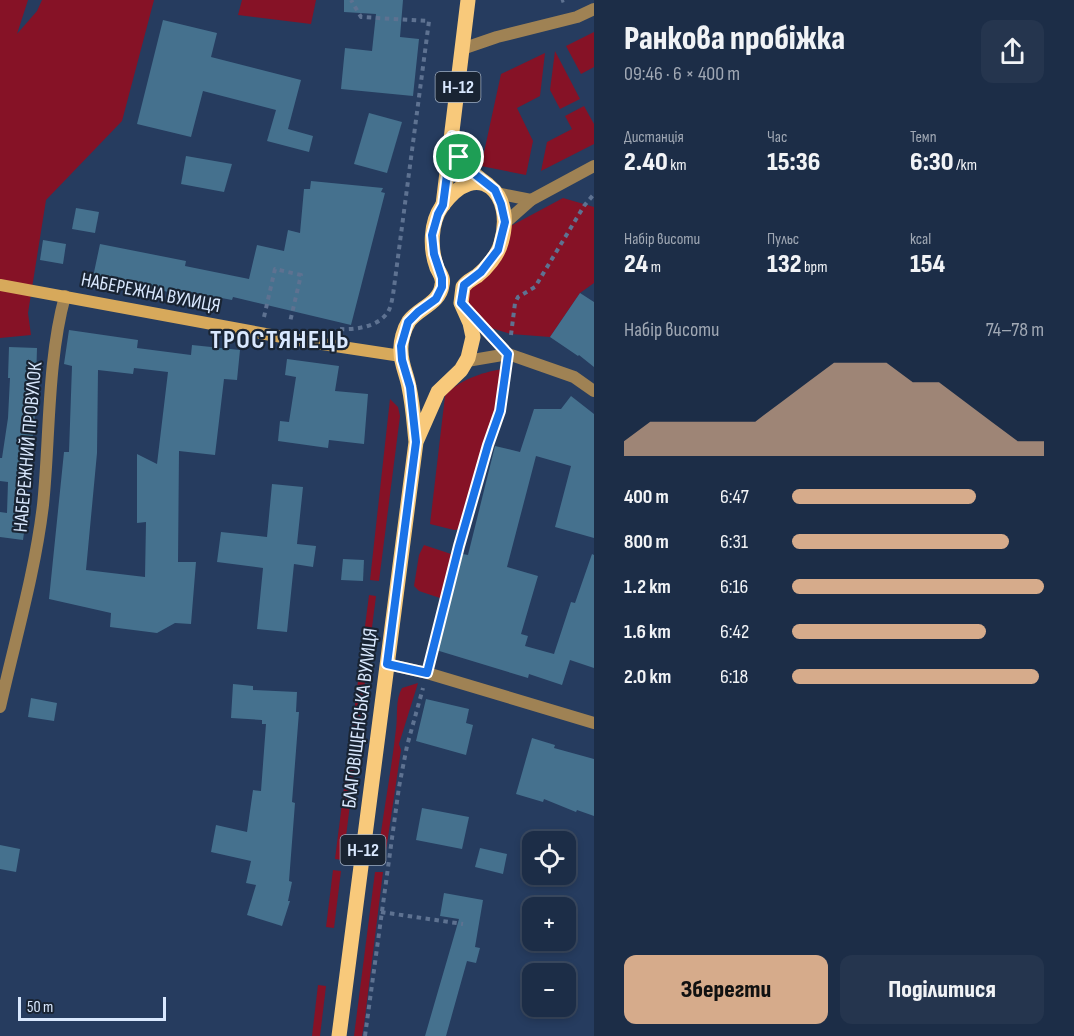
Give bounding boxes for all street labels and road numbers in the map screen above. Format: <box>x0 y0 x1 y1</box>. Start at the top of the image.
road number: Н-12 <box>436 72 480 102</box>
street label: НАБЕРЕЖНА ВУЛИЦЯ <box>79 268 223 318</box>
street label: НАБЕРЕЖНИЙ ПРОВУЛОК <box>9 361 47 533</box>
street label: БЛАГОВІЩЕНСЬКА ВУЛИЦЯ <box>337 627 383 810</box>
road number: Н-12 <box>340 835 386 865</box>

